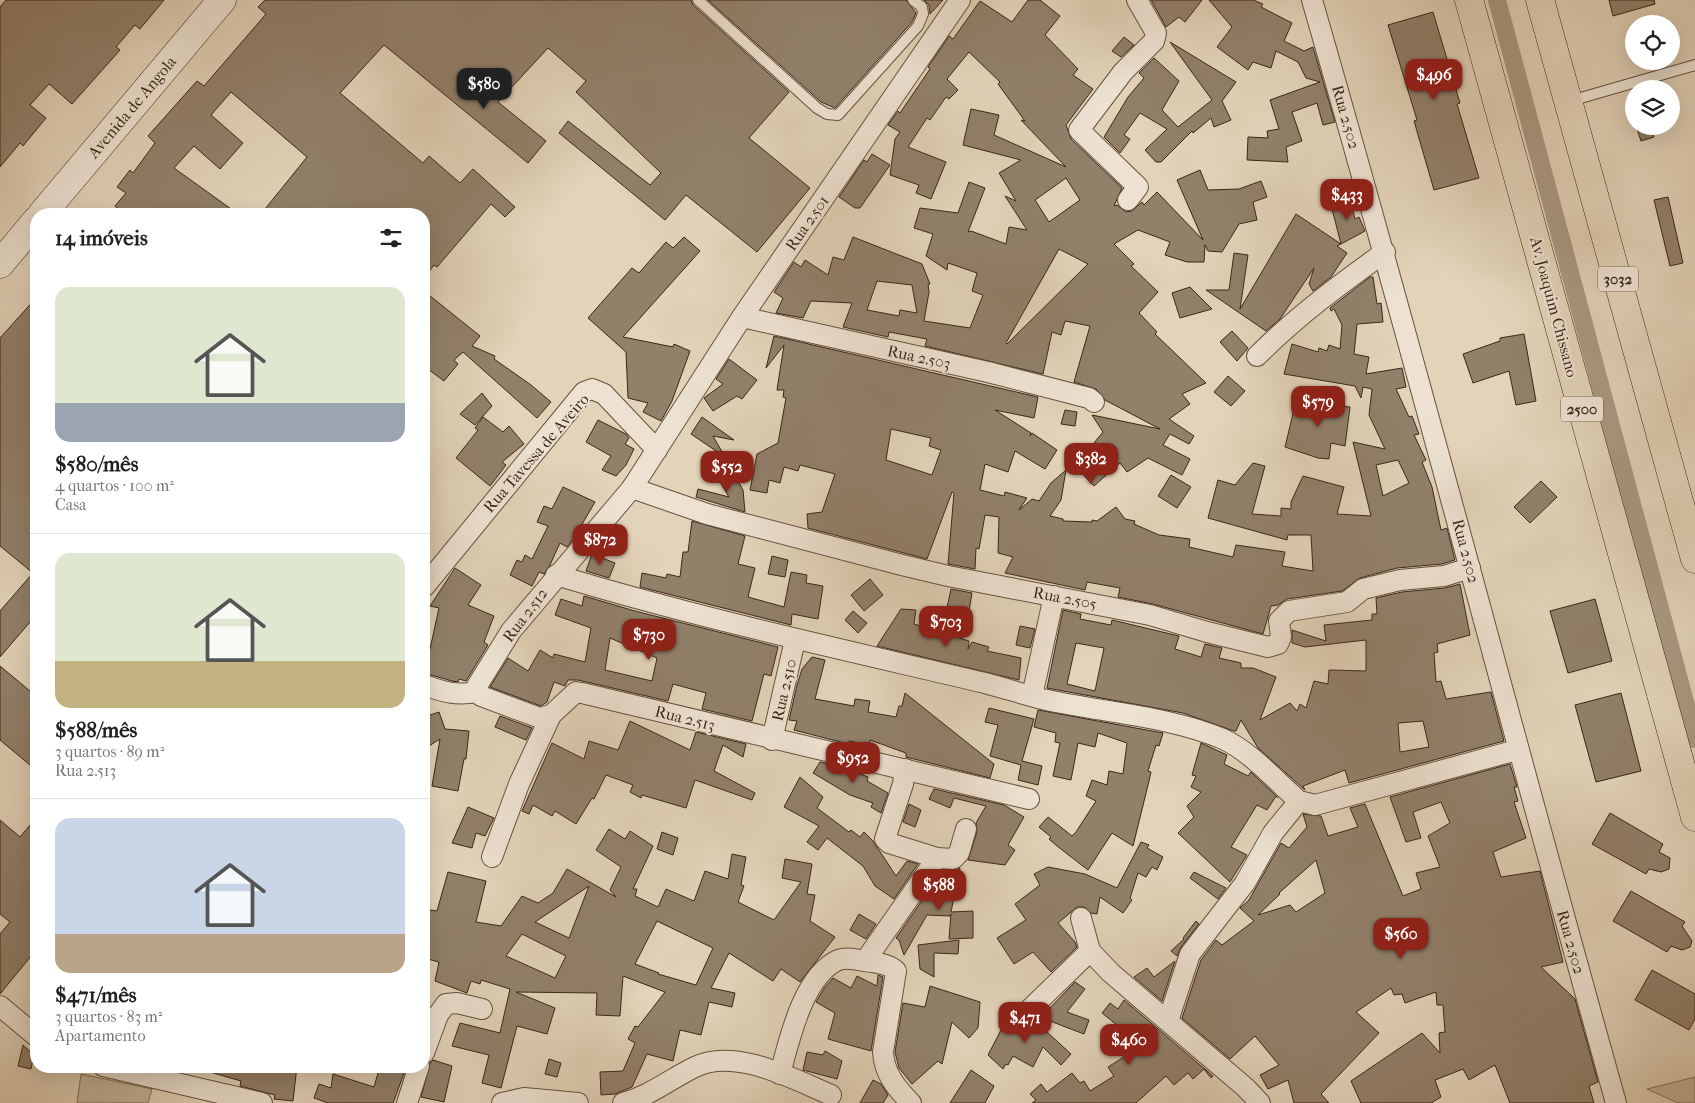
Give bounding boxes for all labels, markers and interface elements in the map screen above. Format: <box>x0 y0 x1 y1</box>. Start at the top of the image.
map controls <box>1625 15 1680 135</box>
button: locate <box>1625 15 1680 70</box>
street label: Avenida de Angola <box>83 52 181 163</box>
pin: $496 <box>1404 58 1464 101</box>
text: $496 <box>1416 65 1452 84</box>
pin: $580 <box>454 68 514 110</box>
text: $580 <box>468 74 500 93</box>
button: layers <box>1625 80 1680 135</box>
street label: Rua 2.502 <box>1328 83 1364 151</box>
pin: $433 <box>1317 178 1377 221</box>
text: $433 <box>1331 185 1363 204</box>
street label: Rua 2.501 <box>781 192 833 254</box>
icon: filters <box>377 224 405 252</box>
text: 14 imóveis <box>55 226 148 250</box>
street label: Av. Joaquim Chissano <box>1526 234 1582 379</box>
road number: 3032 <box>1598 266 1638 292</box>
icon: home <box>185 320 275 410</box>
street label: Rua 2.503 <box>886 341 952 373</box>
pin: $579 <box>1288 386 1348 428</box>
street label: Rua Tavessa de Aveiro <box>479 390 593 516</box>
text: $579 <box>1302 392 1334 411</box>
road number: 2500 <box>1561 396 1603 422</box>
pin: $382 <box>1061 442 1121 485</box>
text: $382 <box>1075 449 1107 468</box>
pin: $552 <box>697 450 757 493</box>
text: $580/mês <box>55 452 138 476</box>
text: $552 <box>712 457 742 476</box>
text: 4 quartos · 100 m² <box>55 476 174 495</box>
text: Casa <box>55 495 86 514</box>
street label: Rua 2.502 <box>1448 517 1484 585</box>
pin: $872 <box>570 524 630 566</box>
text: $872 <box>584 530 616 549</box>
street label: Rua 2.505 <box>1032 583 1099 613</box>
street label: Rua 2.512 <box>499 584 551 646</box>
icon: home <box>185 585 275 675</box>
pin: $703 <box>916 606 976 648</box>
text: $703 <box>930 612 962 631</box>
pin: $730 <box>619 618 679 661</box>
text: $730 <box>633 625 665 644</box>
street label: Rua 2.510 <box>768 657 800 723</box>
street label: Rua 2.513 <box>653 701 717 735</box>
text: $588/mês <box>55 718 137 742</box>
text: 3 quartos · 89 m² <box>55 742 164 761</box>
pin: $952 <box>823 742 883 784</box>
text: $952 <box>837 748 869 767</box>
text: Rua 2.513 <box>55 761 116 780</box>
icon: home <box>185 850 275 940</box>
pin: $588 <box>909 868 969 911</box>
text: $588 <box>923 875 955 894</box>
street label: Rua 2.502 <box>1553 908 1589 976</box>
pin: $560 <box>1371 918 1431 960</box>
text: $560 <box>1384 924 1418 943</box>
text: $471/mês <box>55 983 137 1007</box>
pin: $471 <box>995 1002 1055 1044</box>
text: 3 quartos · 83 m² <box>55 1007 162 1026</box>
text: $471 <box>1009 1008 1041 1027</box>
pin: $460 <box>1099 1024 1159 1066</box>
text: Apartamento <box>55 1026 146 1045</box>
text: $460 <box>1111 1030 1147 1049</box>

